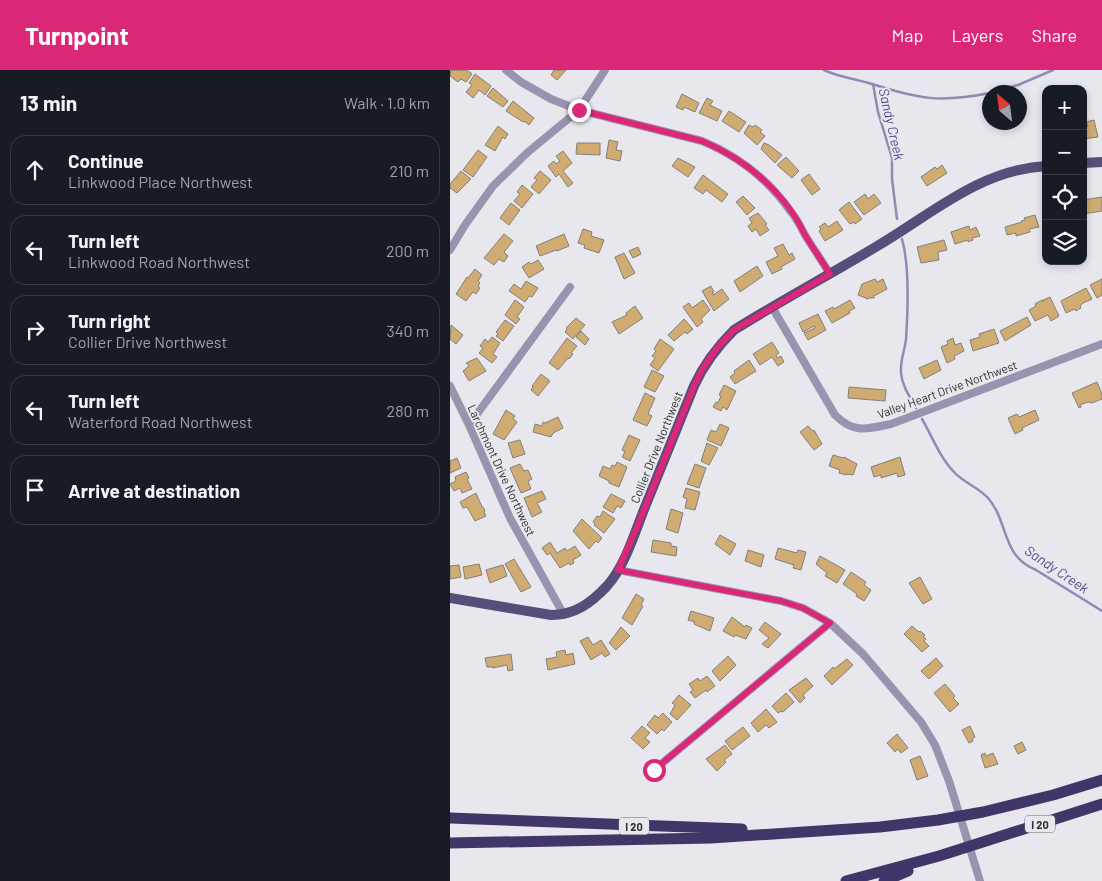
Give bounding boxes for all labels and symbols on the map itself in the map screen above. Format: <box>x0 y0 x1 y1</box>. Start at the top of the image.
north arrow <box>982 85 1027 130</box>
water label: Sandy Creek <box>875 86 909 162</box>
route end <box>568 99 591 122</box>
street label: Valley Heart Drive Northwest <box>875 357 1019 421</box>
street label: Collier Drive Northwest <box>627 389 685 505</box>
street label: Larchmont Drive Northwest <box>465 402 539 538</box>
water label: Sandy Creek <box>1022 541 1092 597</box>
route start <box>643 759 666 782</box>
road number: I 20 <box>1025 816 1055 832</box>
road number: I 20 <box>619 818 649 834</box>

